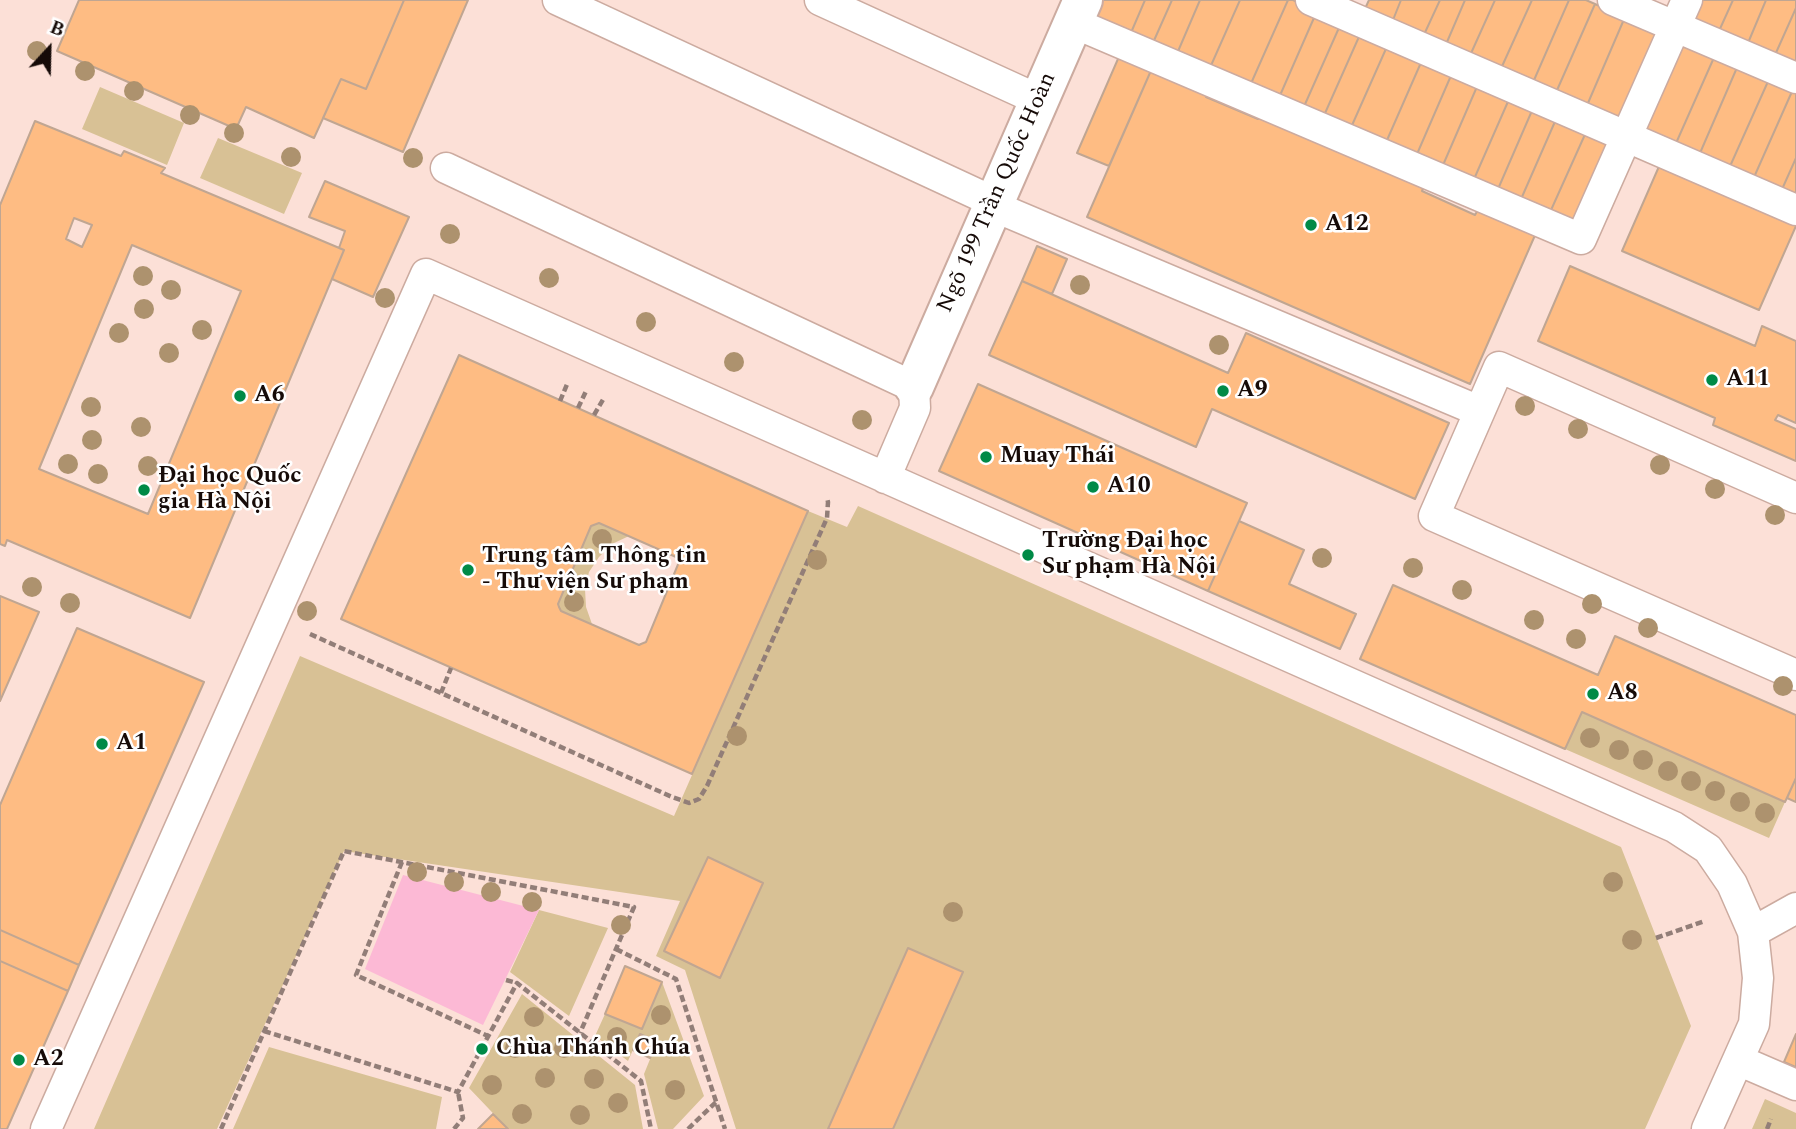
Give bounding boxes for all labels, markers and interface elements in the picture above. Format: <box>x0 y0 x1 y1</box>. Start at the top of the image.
text: B <box>45 13 69 45</box>
north arrow <box>14 14 84 84</box>
street label: Ngõ 199 Trần Quốc Hoàn <box>932 69 1064 317</box>
place label: A12 <box>1325 211 1369 239</box>
marker: A12 <box>1303 217 1319 233</box>
place label: A11 <box>1726 366 1770 394</box>
marker: A11 <box>1704 372 1720 388</box>
place label: A9 <box>1237 377 1268 405</box>
place label: A6 <box>254 382 285 410</box>
marker: A9 <box>1215 383 1231 399</box>
marker: A6 <box>232 388 248 404</box>
place label: Muay Thái <box>1000 443 1115 471</box>
marker: Muay Thái <box>978 449 994 465</box>
place label: Đại học Quốc gia Hà Nội <box>158 463 301 517</box>
place label: A10 <box>1107 473 1151 501</box>
marker: A10 <box>1085 479 1101 495</box>
marker: Đại học Quốc gia Hà Nội <box>136 482 152 498</box>
place label: Trường Đại học Sư phạm Hà Nội <box>1042 528 1216 582</box>
place label: Trung tâm Thông tin - Thư viện Sư phạm <box>482 543 707 597</box>
marker: Trường Đại học Sư phạm Hà Nội <box>1020 547 1036 563</box>
marker: Trung tâm Thông tin - Thư viện Sư phạm <box>460 562 476 578</box>
place label: A8 <box>1607 680 1638 708</box>
marker: A8 <box>1585 686 1601 702</box>
place label: A1 <box>116 730 147 758</box>
marker: A1 <box>94 736 110 752</box>
place label: Chùa Thánh Chúa <box>496 1035 690 1063</box>
marker: Chùa Thánh Chúa <box>474 1041 490 1057</box>
place label: A2 <box>33 1046 64 1074</box>
marker: A2 <box>11 1052 27 1068</box>

